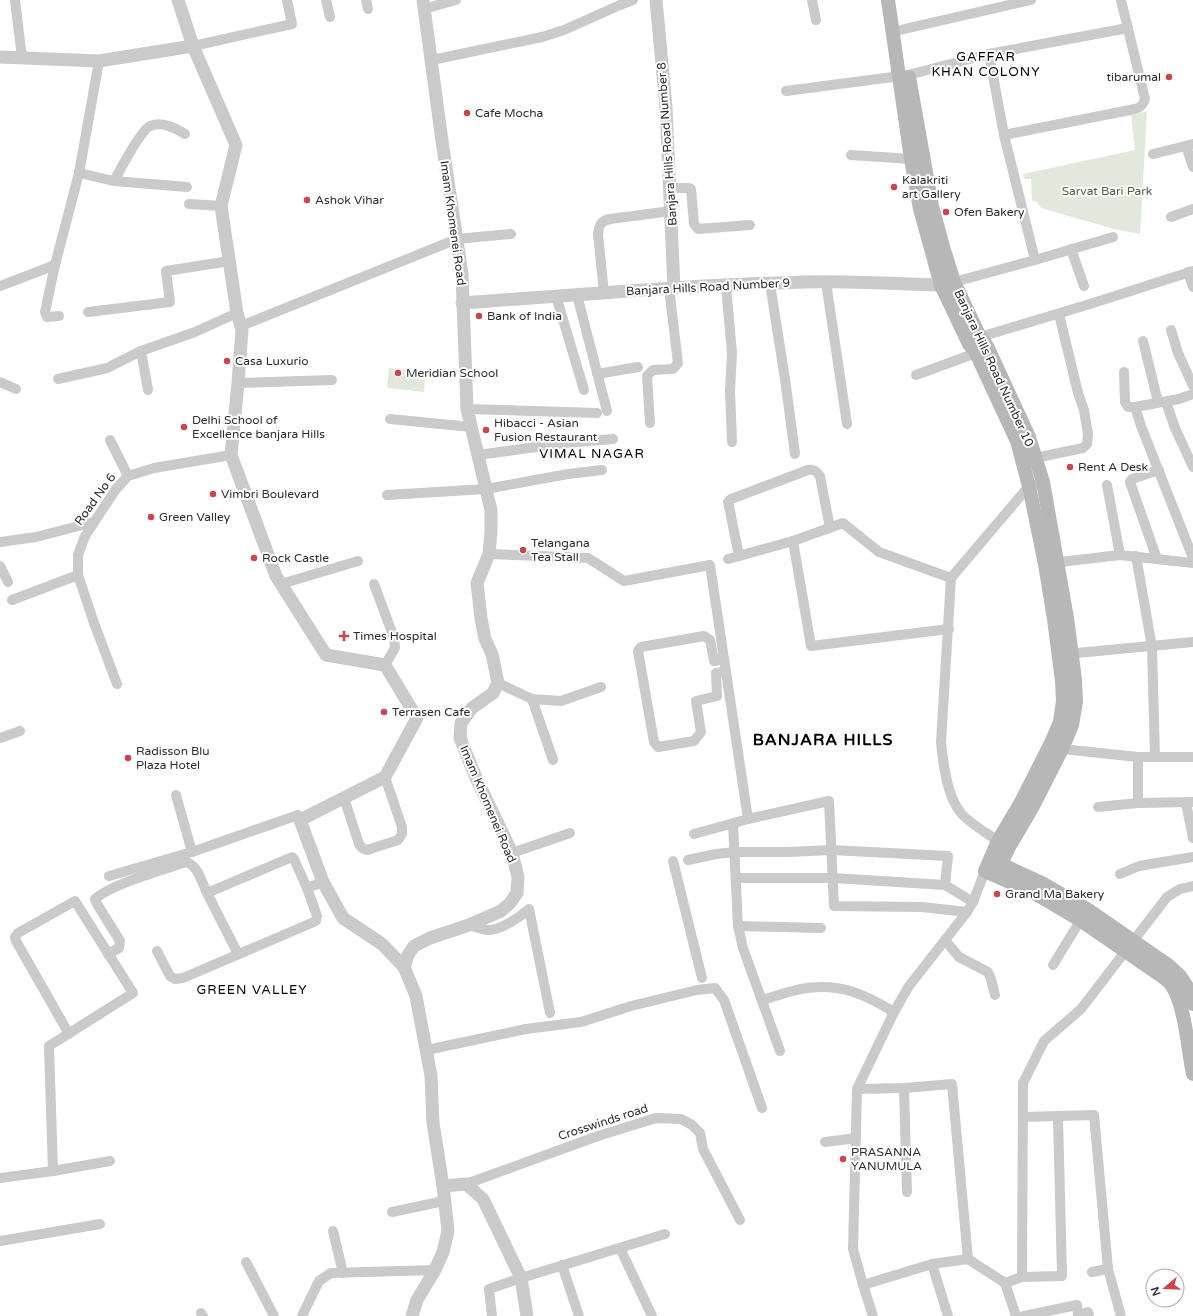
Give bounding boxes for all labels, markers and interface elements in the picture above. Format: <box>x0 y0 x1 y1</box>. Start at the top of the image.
district label: GAFFAR KHAN COLONY <box>931 49 1041 80</box>
street label: Banjara Hills Road Number 8 <box>654 62 680 226</box>
place label: tibarumal <box>1106 70 1161 84</box>
marker: tibarumal <box>1164 72 1174 82</box>
place label: Cafe Mocha <box>475 106 543 120</box>
marker: Cafe Mocha <box>462 108 472 118</box>
street label: Imam Khomenei Road <box>437 160 469 286</box>
place label: Kalakriti art Gallery <box>902 173 961 201</box>
marker: Kalakriti art Gallery <box>889 182 899 192</box>
park label: Sarvat Bari Park <box>1062 184 1153 198</box>
place label: Ashok Vihar <box>315 193 384 207</box>
marker: Ashok Vihar <box>302 195 312 205</box>
place label: Ofen Bakery <box>954 205 1025 219</box>
marker: Ofen Bakery <box>941 207 951 217</box>
street label: Banjara Hills Road Number 9 <box>626 276 790 298</box>
street label: Banjara Hills Road Number 10 <box>951 287 1037 449</box>
place label: Bank of India <box>487 309 562 323</box>
marker: Bank of India <box>474 311 484 321</box>
place label: Casa Luxurio <box>235 354 308 368</box>
marker: Casa Luxurio <box>222 356 232 366</box>
place label: Meridian School <box>406 366 498 380</box>
marker: Meridian School <box>393 368 403 378</box>
place label: Delhi School of Excellence banjara Hills <box>192 413 325 441</box>
place label: Hibacci - Asian Fusion Restaurant <box>494 416 598 444</box>
marker: Delhi School of Excellence banjara Hills <box>179 422 189 432</box>
marker: Hibacci - Asian Fusion Restaurant <box>481 425 491 435</box>
district label: VIMAL NAGAR <box>539 446 645 462</box>
place label: Rent A Desk <box>1078 460 1149 474</box>
marker: Rent A Desk <box>1065 462 1075 472</box>
street label: Road No 6 <box>71 470 119 528</box>
place label: Vimbri Boulevard <box>221 487 319 501</box>
marker: Vimbri Boulevard <box>208 489 218 499</box>
place label: Green Valley <box>159 510 231 524</box>
marker: Green Valley <box>146 512 156 522</box>
place label: Telangana Tea Stall <box>531 536 590 564</box>
marker: Telangana Tea Stall <box>518 545 528 555</box>
place label: Rock Castle <box>262 551 329 565</box>
marker: Rock Castle <box>249 553 259 563</box>
place label: Times Hospital <box>353 629 437 643</box>
marker: Times Hospital <box>338 630 350 642</box>
place label: Terrasen Cafe <box>392 705 470 719</box>
marker: Terrasen Cafe <box>379 707 389 717</box>
district label: BANJARA HILLS <box>753 730 893 750</box>
street label: Imam Khomenei Road <box>457 743 519 865</box>
place label: Radisson Blu Plaza Hotel <box>136 744 210 772</box>
marker: Radisson Blu Plaza Hotel <box>123 753 133 763</box>
place label: Grand Ma Bakery <box>1005 887 1105 901</box>
marker: Grand Ma Bakery <box>992 889 1002 899</box>
district label: GREEN VALLEY <box>196 982 308 998</box>
street label: Crosswinds road <box>556 1101 650 1143</box>
place label: PRASANNA YANUMULA <box>851 1145 922 1173</box>
marker: PRASANNA YANUMULA <box>838 1154 848 1164</box>
north arrow <box>1145 1268 1185 1308</box>
text: N <box>1148 1285 1164 1297</box>

